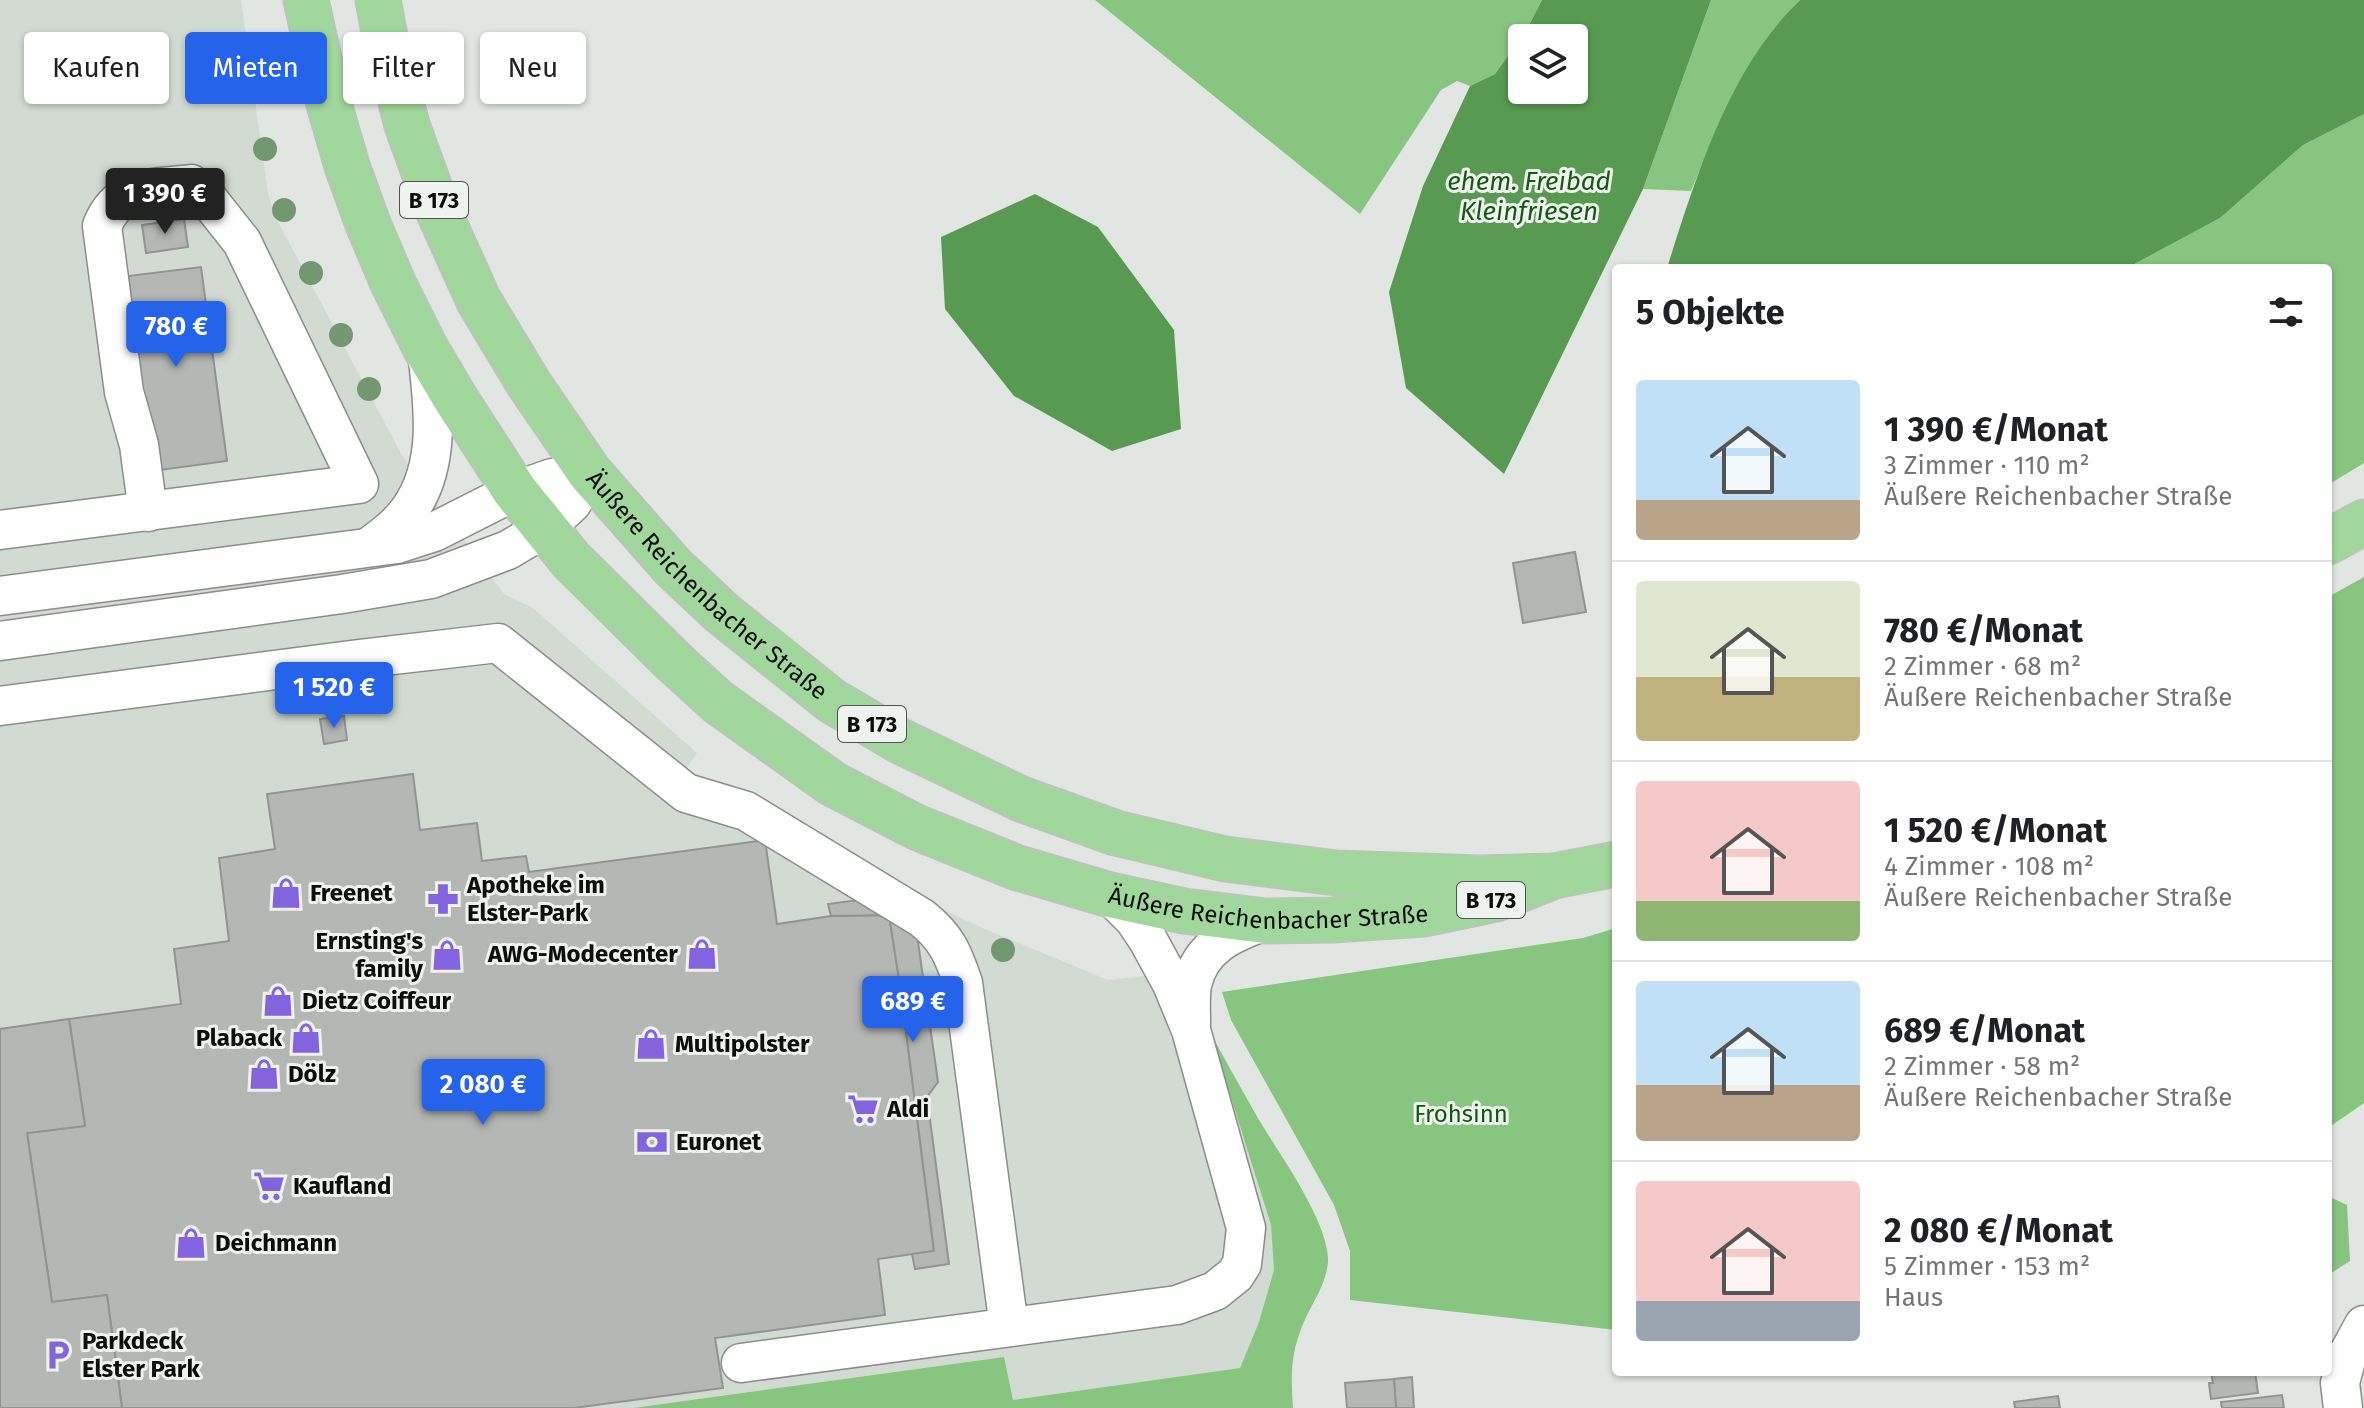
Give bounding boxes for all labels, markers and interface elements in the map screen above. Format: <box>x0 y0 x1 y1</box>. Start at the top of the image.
map controls <box>1508 24 1588 104</box>
button: layers <box>1508 24 1588 104</box>
chip: Kaufen <box>24 32 169 104</box>
chip: Mieten <box>185 32 327 104</box>
chip: Filter <box>343 32 464 104</box>
chip: Neu <box>480 32 586 104</box>
water label: ehem. Freibad Kleinfriesen <box>1447 166 1611 227</box>
pin: 1 390 € <box>91 168 239 236</box>
text: 1 390 € <box>124 178 206 209</box>
road number: B 173 <box>400 182 468 218</box>
icon: filters <box>2264 290 2308 334</box>
text: 5 Objekte <box>1636 292 1784 333</box>
pin: 780 € <box>120 301 232 369</box>
text: 780 € <box>144 311 208 342</box>
text: 1 390 €/Monat <box>1884 409 2108 450</box>
icon: home <box>1700 412 1796 508</box>
text: 3 Zimmer · 110 m² <box>1884 450 2090 481</box>
street label: Äußere Reichenbacher Straße <box>581 465 833 706</box>
text: Äußere Reichenbacher Straße <box>1884 481 2232 512</box>
text: 780 €/Monat <box>1884 610 2083 651</box>
icon: home <box>1700 613 1796 709</box>
text: 2 Zimmer · 68 m² <box>1884 651 2081 682</box>
pin: 1 520 € <box>260 662 408 730</box>
text: 1 520 € <box>293 672 375 703</box>
text: Äußere Reichenbacher Straße <box>1884 682 2232 713</box>
road number: B 173 <box>838 706 906 742</box>
text: 1 520 €/Monat <box>1884 810 2107 851</box>
icon: home <box>1700 813 1796 909</box>
text: 4 Zimmer · 108 m² <box>1884 851 2094 882</box>
place label: Apotheke im Elster-Park <box>466 871 605 927</box>
shop icon: Freenet <box>269 876 303 910</box>
place label: Freenet <box>310 879 393 907</box>
street label: Äußere Reichenbacher Straße <box>1106 881 1429 935</box>
pharmacy icon: Apotheke im Elster-Park <box>426 882 460 916</box>
road number: B 173 <box>1457 882 1525 918</box>
text: Äußere Reichenbacher Straße <box>1884 882 2232 913</box>
place label: Ernsting's family <box>315 927 424 983</box>
shop icon: AWG-Modecenter <box>685 937 719 971</box>
shop icon: Ernsting's family <box>430 938 464 972</box>
place label: AWG-Modecenter <box>487 940 678 968</box>
pin: 689 € <box>857 976 969 1044</box>
shop icon: Dietz Coiffeur <box>261 984 295 1018</box>
text: 689 € <box>880 986 946 1017</box>
place label: Dietz Coiffeur <box>302 987 452 1015</box>
text: 689 €/Monat <box>1884 1010 2085 1051</box>
icon: home <box>1700 1013 1796 1109</box>
shop icon: Plaback <box>289 1021 323 1055</box>
place label: Plaback <box>196 1024 283 1052</box>
shop icon: Multipolster <box>634 1027 668 1061</box>
place label: Multipolster <box>675 1030 810 1058</box>
text: 2 Zimmer · 58 m² <box>1884 1051 2080 1082</box>
shop icon: Dölz <box>247 1057 281 1091</box>
pin: 2 080 € <box>409 1059 557 1127</box>
place label: Dölz <box>288 1060 336 1088</box>
text: 2 080 € <box>440 1069 526 1100</box>
text: Äußere Reichenbacher Straße <box>1884 1082 2232 1113</box>
supermarket icon: Aldi <box>846 1092 880 1126</box>
place label: Aldi <box>886 1095 929 1123</box>
park label: Frohsinn <box>1414 1100 1508 1128</box>
bank icon: Euronet <box>635 1125 669 1159</box>
place label: Euronet <box>676 1128 762 1156</box>
supermarket icon: Kaufland <box>252 1169 286 1203</box>
place label: Kaufland <box>293 1172 391 1200</box>
text: 2 080 €/Monat <box>1884 1210 2113 1251</box>
icon: home <box>1700 1213 1796 1309</box>
shop icon: Deichmann <box>174 1226 208 1260</box>
place label: Deichmann <box>215 1229 337 1257</box>
text: 5 Zimmer · 153 m² <box>1884 1251 2090 1282</box>
text: Haus <box>1884 1282 1943 1313</box>
place label: Parkdeck Elster Park <box>82 1327 200 1383</box>
parking icon: Parkdeck Elster Park <box>41 1338 75 1372</box>

